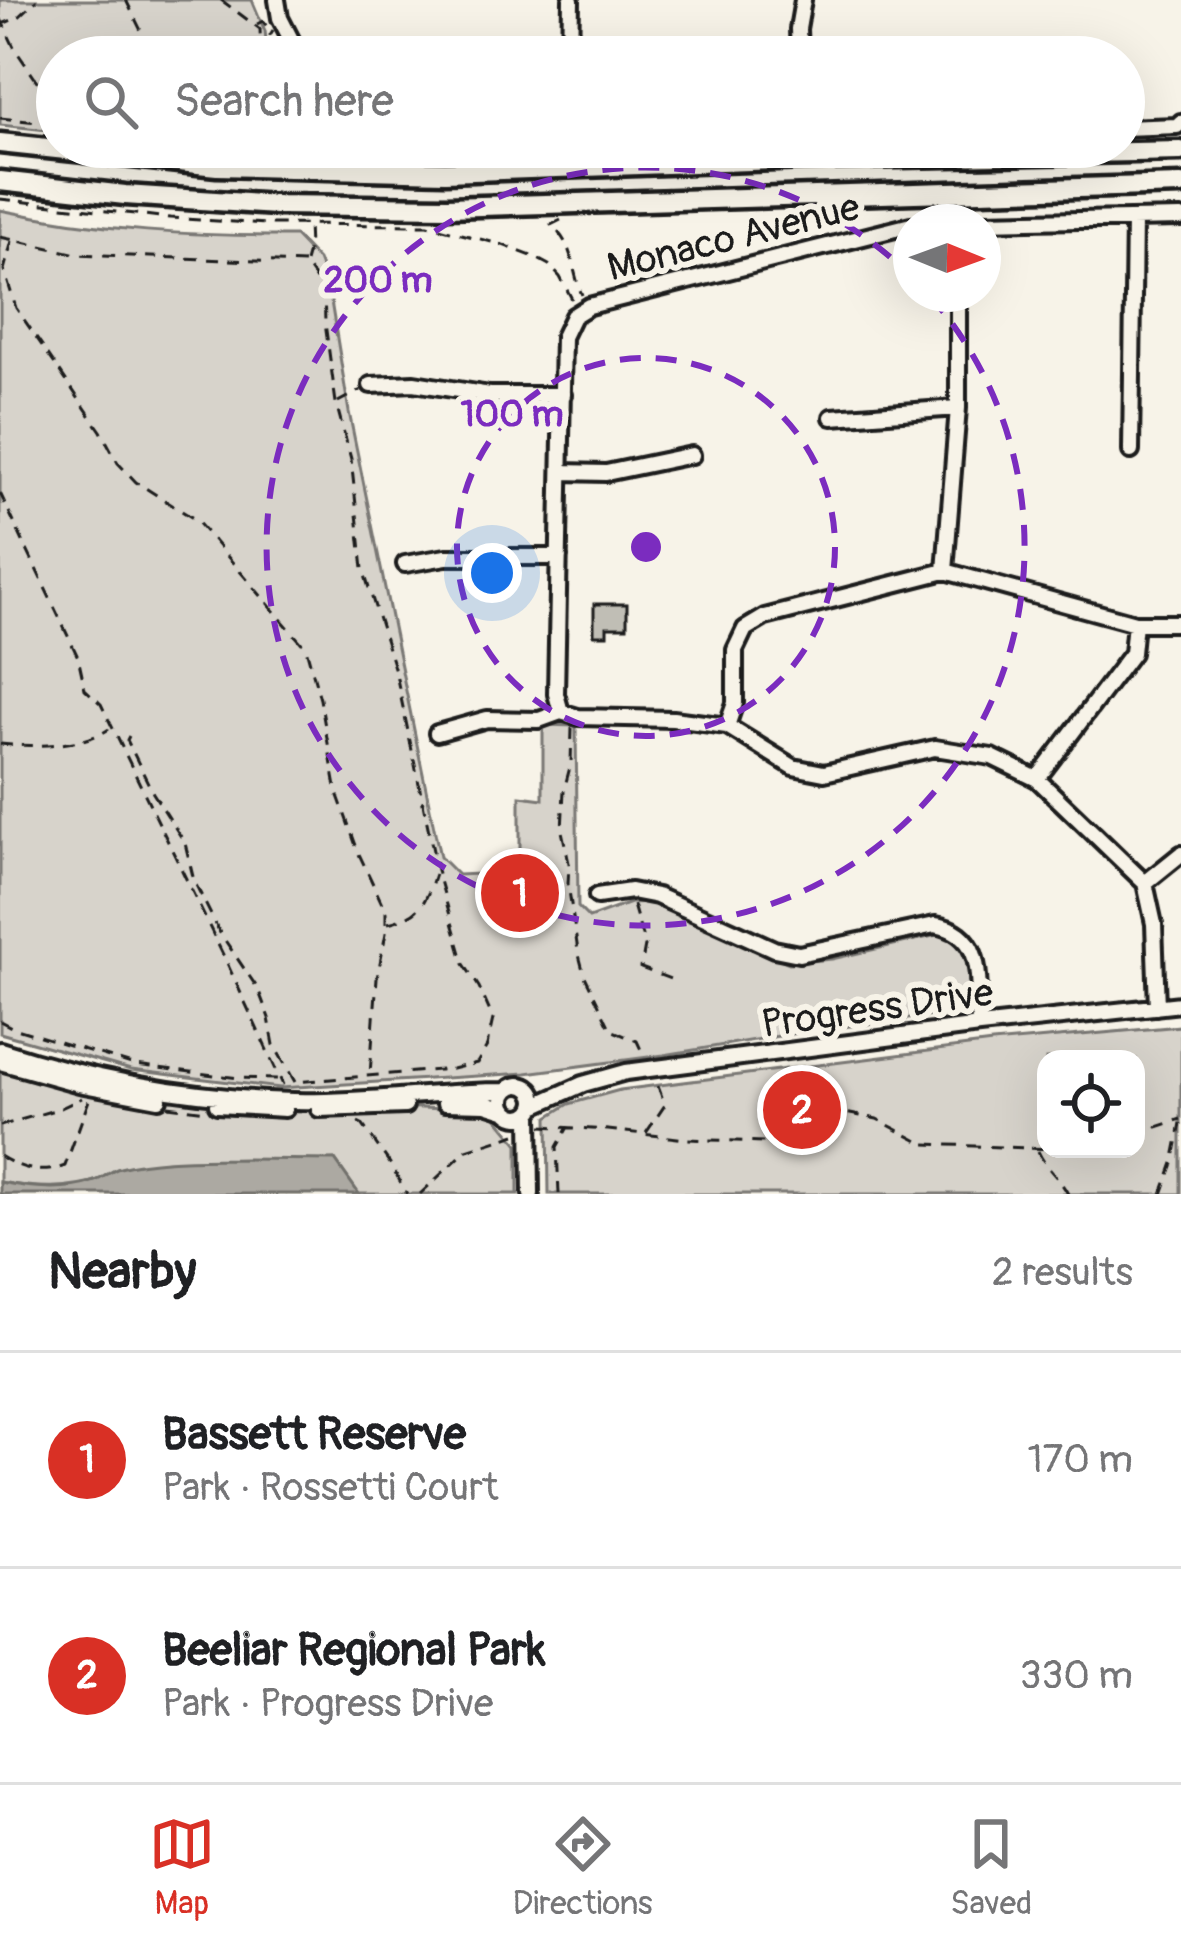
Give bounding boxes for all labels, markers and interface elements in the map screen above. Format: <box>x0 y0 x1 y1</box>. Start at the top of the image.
search box <box>36 36 1145 168</box>
icon: search <box>78 69 144 135</box>
text: Search here <box>174 74 394 130</box>
street label: Monaco Avenue <box>602 182 864 292</box>
north arrow <box>893 204 1001 312</box>
text: 200 m <box>323 258 433 303</box>
text: 100 m <box>460 392 564 437</box>
centre of rings <box>625 526 667 568</box>
your location <box>462 543 522 603</box>
pin: 1 <box>481 848 559 938</box>
street label: Progress Drive <box>758 968 996 1049</box>
map controls <box>1037 1050 1145 1158</box>
button: locate <box>1037 1050 1145 1158</box>
pin: 2 <box>763 1065 841 1155</box>
text: Nearby <box>48 1240 196 1304</box>
text: 2 results <box>992 1248 1133 1297</box>
text: Bassett Reserve <box>162 1407 466 1463</box>
text: 1 <box>79 1435 95 1484</box>
text: 170 m <box>1027 1435 1133 1484</box>
text: Park · Rossetti Court <box>162 1463 499 1512</box>
text: Beeliar Regional Park <box>162 1623 546 1679</box>
text: 2 <box>76 1651 98 1700</box>
text: 330 m <box>1020 1651 1133 1700</box>
text: Park · Progress Drive <box>162 1679 493 1728</box>
tab: Map <box>149 1811 215 1924</box>
tab: Directions <box>513 1811 653 1924</box>
tab: Saved <box>950 1811 1032 1924</box>

